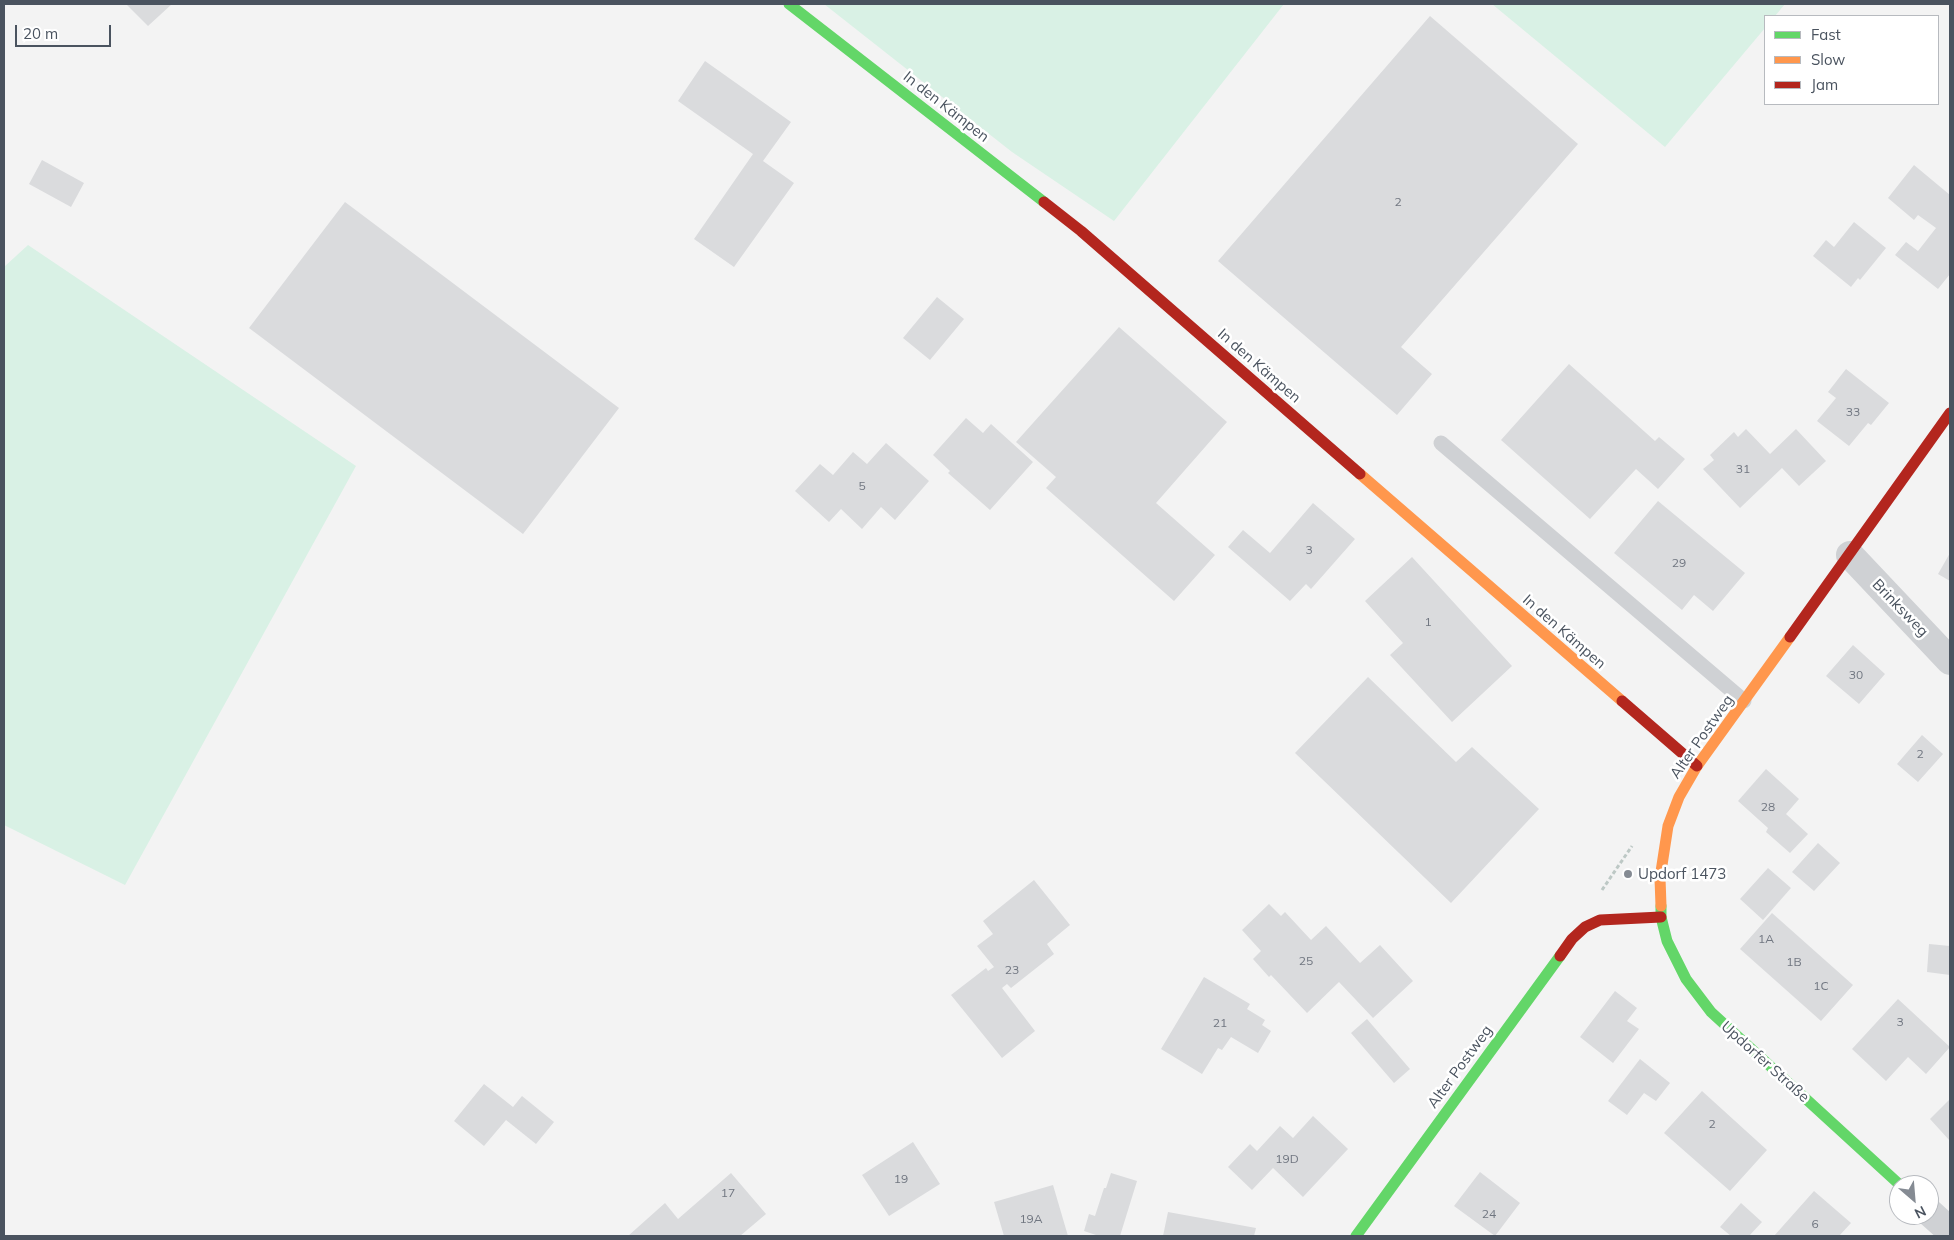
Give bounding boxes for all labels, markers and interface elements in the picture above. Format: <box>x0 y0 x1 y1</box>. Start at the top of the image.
scale bar <box>18 15 114 47</box>
legend <box>1764 15 1939 105</box>
text: 20 m <box>23 24 58 43</box>
text: Fast <box>1811 25 1841 44</box>
text: Slow <box>1811 50 1845 69</box>
street label: In den Kämpen <box>899 68 993 146</box>
text: Jam <box>1811 75 1838 94</box>
house number: 2 <box>1394 195 1402 209</box>
street label: In den Kämpen <box>1214 325 1304 407</box>
house number: 33 <box>1846 405 1860 419</box>
house number: 31 <box>1736 462 1750 476</box>
house number: 5 <box>858 479 866 493</box>
house number: 3 <box>1305 543 1313 557</box>
house number: 29 <box>1672 556 1686 570</box>
street label: Brinksweg <box>1868 575 1932 641</box>
street label: In den Kämpen <box>1519 591 1609 673</box>
house number: 1 <box>1424 615 1432 629</box>
house number: 30 <box>1849 668 1863 682</box>
street label: Alter Postweg <box>1666 692 1738 782</box>
house number: 2 <box>1916 747 1924 761</box>
house number: 28 <box>1761 800 1775 814</box>
place label: Updorf 1473 <box>1638 865 1726 883</box>
marker: Updorf 1473 <box>1622 868 1634 880</box>
house number: 1A <box>1758 932 1774 946</box>
house number: 25 <box>1299 954 1313 968</box>
house number: 1B <box>1786 955 1802 969</box>
house number: 23 <box>1005 963 1019 977</box>
house number: 1C <box>1813 979 1829 993</box>
house number: 3 <box>1896 1015 1904 1029</box>
house number: 21 <box>1213 1016 1227 1030</box>
street label: Updorfer Straße <box>1717 1018 1813 1106</box>
street label: Alter Postweg <box>1424 1022 1496 1112</box>
house number: 2 <box>1708 1117 1716 1131</box>
house number: 19D <box>1275 1152 1299 1166</box>
house number: 19 <box>894 1172 908 1186</box>
north arrow <box>1889 1175 1939 1225</box>
house number: 17 <box>721 1186 735 1200</box>
text: N <box>1912 1202 1929 1223</box>
house number: 24 <box>1482 1207 1496 1221</box>
house number: 19A <box>1019 1212 1043 1226</box>
house number: 6 <box>1811 1217 1819 1231</box>

